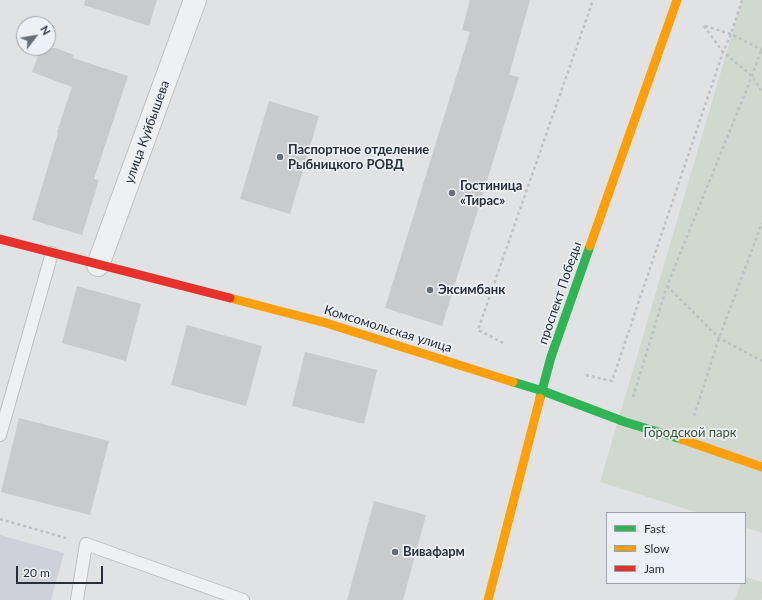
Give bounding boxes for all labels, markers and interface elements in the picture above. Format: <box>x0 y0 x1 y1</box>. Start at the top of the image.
north arrow <box>16 16 56 56</box>
text: N <box>38 23 54 37</box>
street label: улица Куйбышева <box>121 78 173 186</box>
place label: Паспортное отделение Рыбницкого РОВД <box>288 142 429 173</box>
marker: Паспортное отделение Рыбницкого РОВД <box>275 152 285 162</box>
place label: Гостиница «Тирас» <box>460 178 522 209</box>
marker: Гостиница «Тирас» <box>447 188 457 198</box>
street label: проспект Победы <box>535 240 585 346</box>
place label: Эксимбанк <box>438 282 505 298</box>
marker: Эксимбанк <box>425 285 435 295</box>
street label: Комсомольская улица <box>322 302 454 356</box>
park label: Городской парк <box>643 425 737 441</box>
legend <box>606 512 746 584</box>
text: Fast <box>644 521 665 536</box>
text: Slow <box>644 541 669 556</box>
place label: Вивафарм <box>403 544 465 560</box>
marker: Вивафарм <box>390 547 400 557</box>
scale bar <box>18 558 105 584</box>
text: Jam <box>644 561 665 576</box>
text: 20 m <box>23 565 50 580</box>

